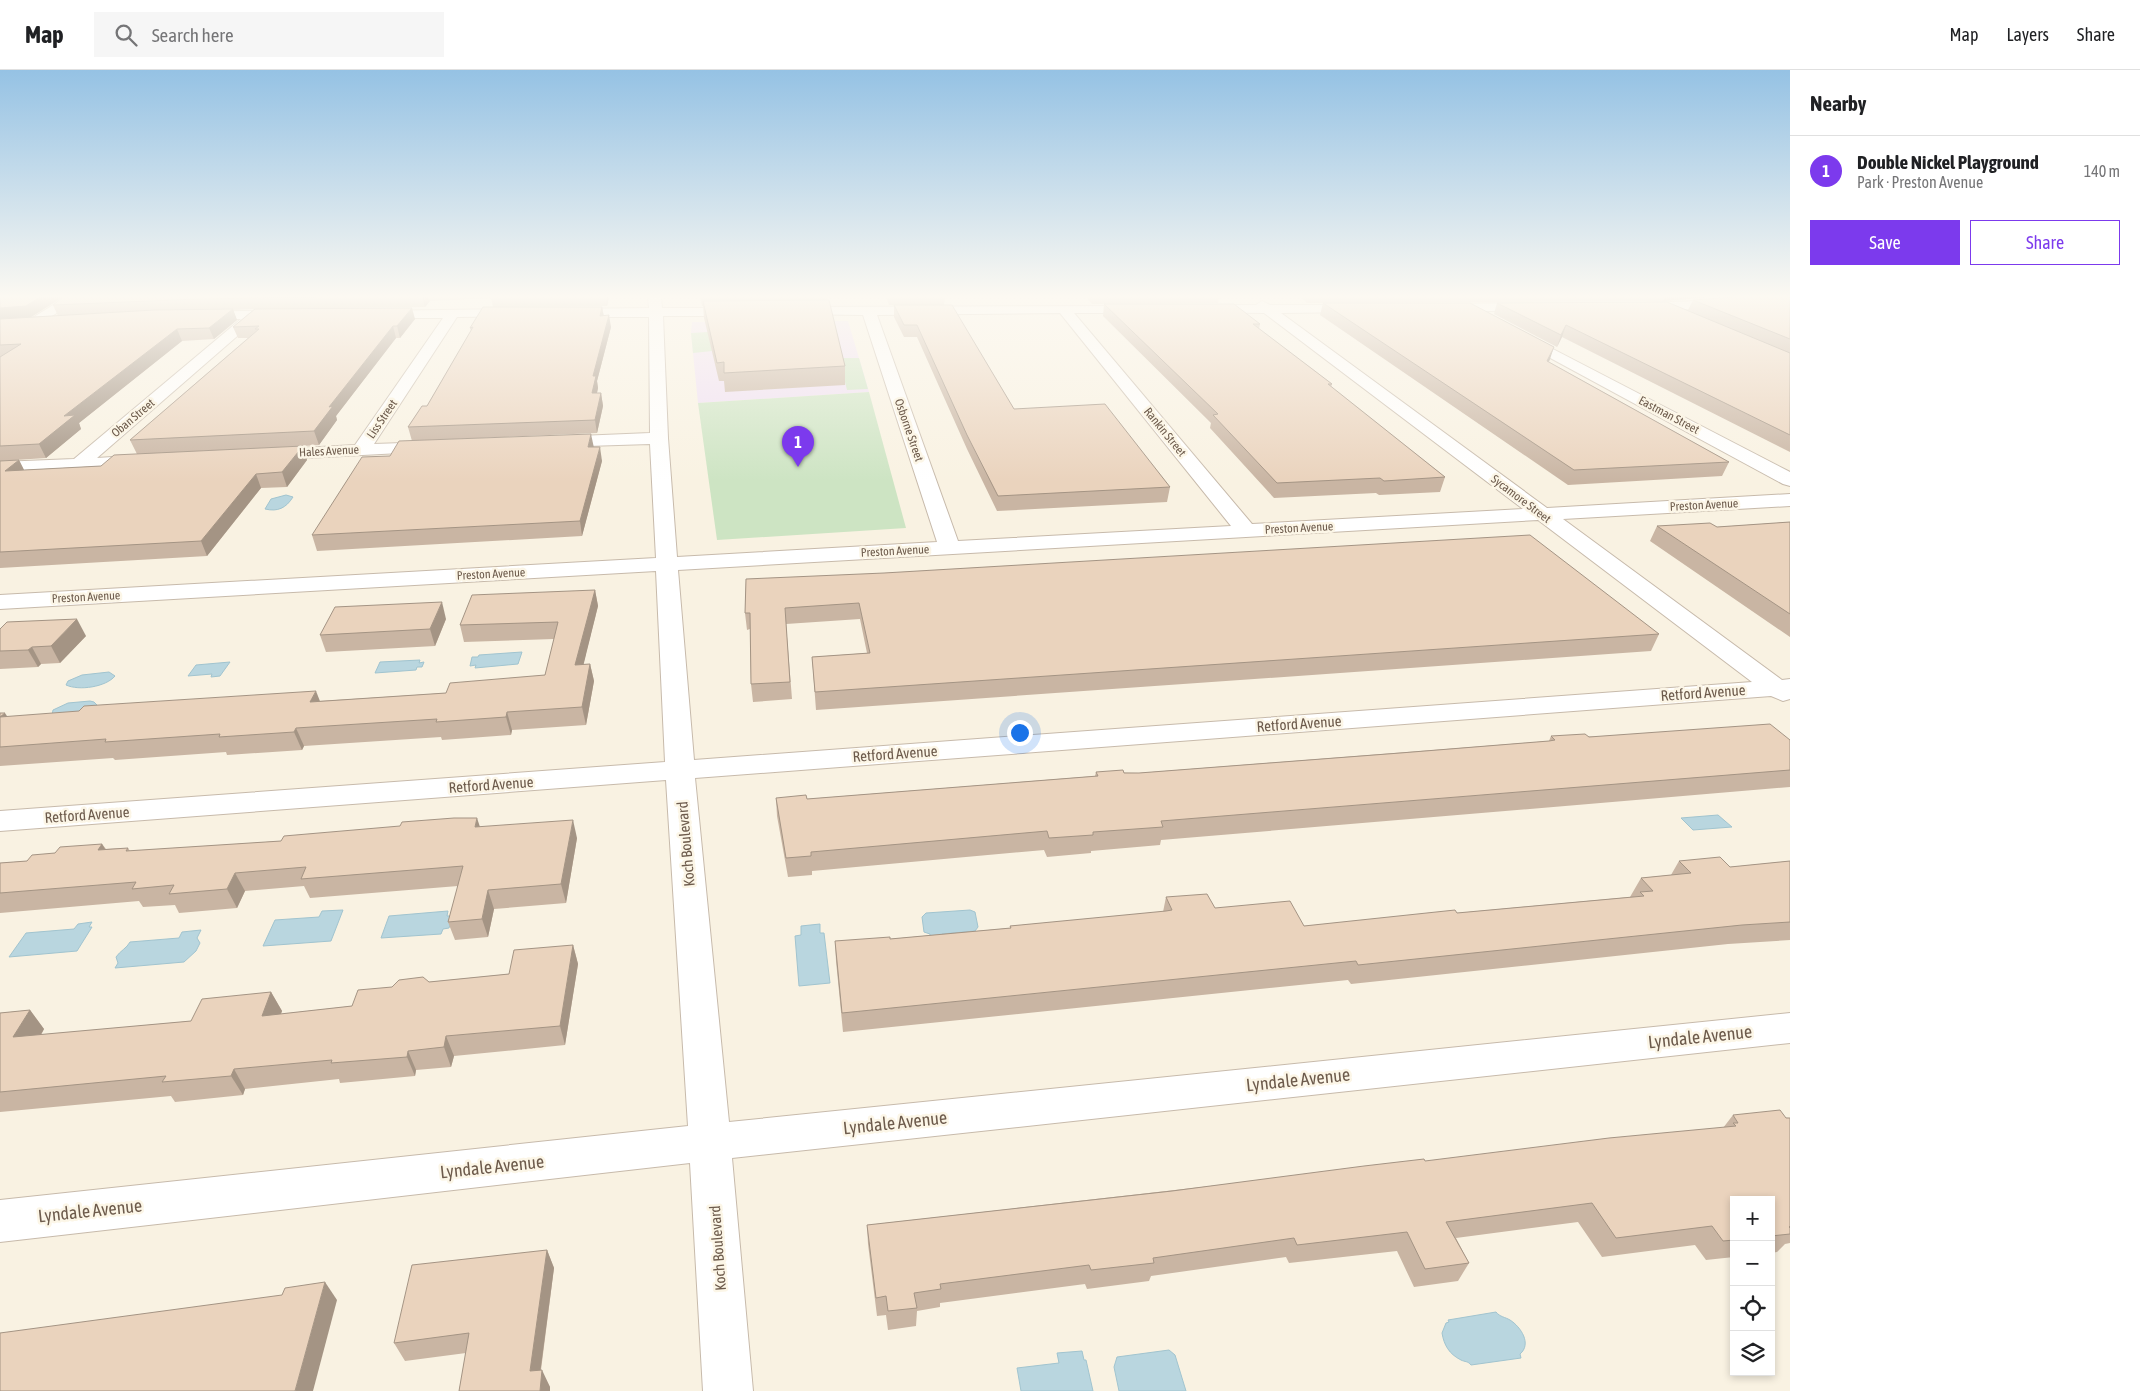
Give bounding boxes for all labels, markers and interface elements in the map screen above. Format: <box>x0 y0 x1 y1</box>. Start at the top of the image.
search box <box>94 12 444 57</box>
text: Map <box>25 21 64 48</box>
icon: search <box>112 21 140 49</box>
text: Search here <box>152 24 234 46</box>
text: Map <box>1949 24 1978 45</box>
text: Layers <box>2006 24 2049 45</box>
text: Share <box>2077 24 2115 45</box>
text: Nearby <box>1810 91 1866 115</box>
text: Double Nickel Playground <box>1857 151 2039 173</box>
text: 1 <box>1822 162 1830 180</box>
text: 140 m <box>2084 162 2120 180</box>
text: Park · Preston Avenue <box>1857 173 1983 191</box>
button: Save <box>1810 220 1960 265</box>
button: Share <box>1970 220 2120 265</box>
street label: Eastman Street <box>1636 393 1702 437</box>
street label: Oban Street <box>109 396 158 440</box>
street label: Liss Street <box>364 396 400 441</box>
street label: Osborne Street <box>892 397 926 464</box>
street label: Rankin Street <box>1141 405 1189 460</box>
pin: 1 <box>782 426 814 467</box>
street label: Hales Avenue <box>299 442 359 460</box>
street label: Sycamore Street <box>1488 472 1554 526</box>
street label: Preston Avenue <box>1669 496 1739 514</box>
street label: Preston Avenue <box>1264 519 1334 537</box>
street label: Preston Avenue <box>860 542 930 560</box>
street label: Preston Avenue <box>456 565 526 583</box>
street label: Preston Avenue <box>51 588 121 606</box>
street label: Retford Avenue <box>1660 681 1746 704</box>
street label: Retford Avenue <box>1256 712 1342 735</box>
your location <box>1007 720 1033 746</box>
street label: Retford Avenue <box>852 742 938 765</box>
street label: Retford Avenue <box>448 773 534 796</box>
street label: Koch Boulevard <box>673 801 698 887</box>
street label: Retford Avenue <box>44 803 130 826</box>
street label: Lyndale Avenue <box>1647 1021 1753 1052</box>
street label: Lyndale Avenue <box>1245 1064 1351 1095</box>
street label: Lyndale Avenue <box>842 1107 948 1138</box>
street label: Lyndale Avenue <box>439 1151 545 1182</box>
street label: Lyndale Avenue <box>37 1195 143 1226</box>
map controls <box>1730 1196 1775 1376</box>
button: + <box>1730 1196 1775 1241</box>
street label: Koch Boulevard <box>706 1205 729 1291</box>
button: − <box>1730 1241 1775 1286</box>
button: locate <box>1730 1286 1775 1331</box>
button: layers <box>1730 1331 1775 1376</box>

